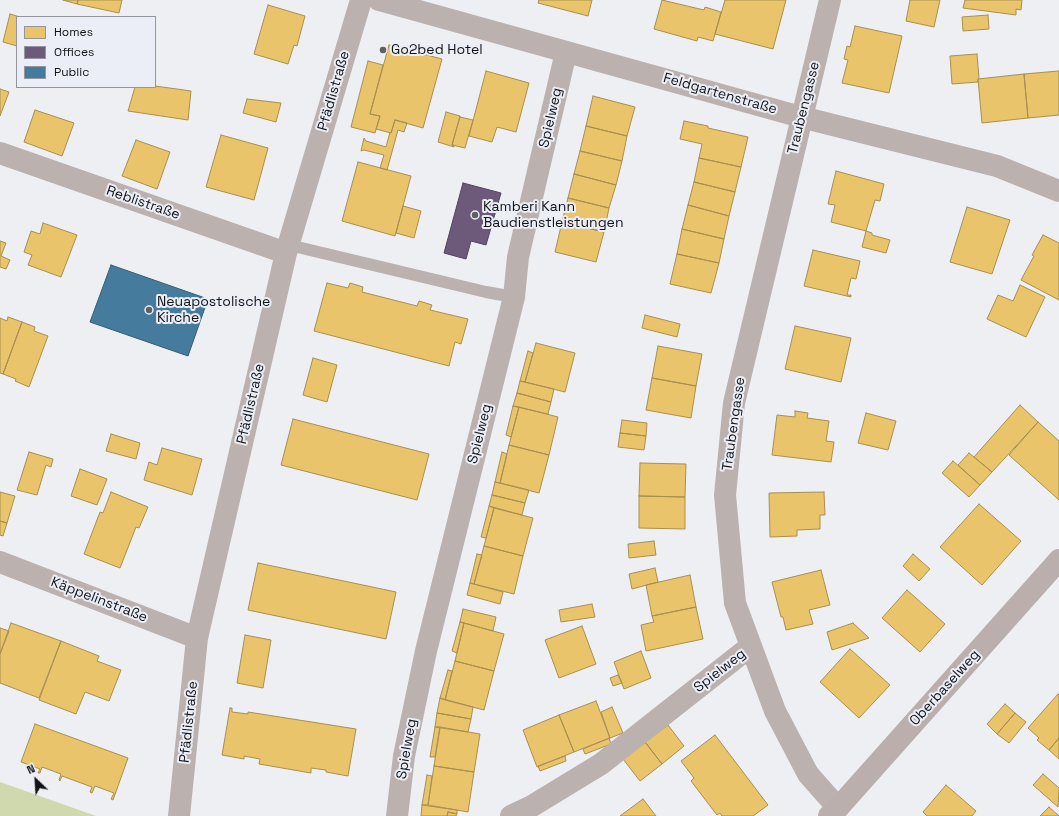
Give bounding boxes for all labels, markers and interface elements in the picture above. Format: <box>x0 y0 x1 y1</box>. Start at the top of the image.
legend <box>16 16 156 88</box>
text: Homes <box>54 24 93 40</box>
place label: Go2bed Hotel <box>391 42 483 58</box>
text: Offices <box>54 44 94 60</box>
marker: Go2bed Hotel <box>378 45 388 55</box>
street label: Pfädlistraße <box>315 49 353 133</box>
street label: Traubengasse <box>784 60 824 156</box>
text: Public <box>54 64 89 80</box>
street label: Feldgartenstraße <box>661 70 779 118</box>
street label: Spielweg <box>536 86 566 150</box>
street label: Reblistraße <box>104 183 182 223</box>
place label: Kamberi Kann Baudienstleistungen <box>483 199 623 232</box>
marker: Kamberi Kann Baudienstleistungen <box>470 210 480 220</box>
place label: Neuapostolische Kirche <box>157 294 270 326</box>
marker: Neuapostolische Kirche <box>144 305 154 315</box>
street label: Pfädlistraße <box>234 362 268 446</box>
street label: Traubengasse <box>719 376 749 472</box>
street label: Spielweg <box>464 402 496 466</box>
street label: Käppelinstraße <box>48 574 150 626</box>
street label: Spielweg <box>691 646 749 696</box>
street label: Oberbaselweg <box>907 647 983 729</box>
street label: Pfädlistraße <box>176 680 202 764</box>
street label: Spielweg <box>393 717 421 781</box>
north arrow <box>16 760 56 800</box>
text: N <box>25 761 37 777</box>

